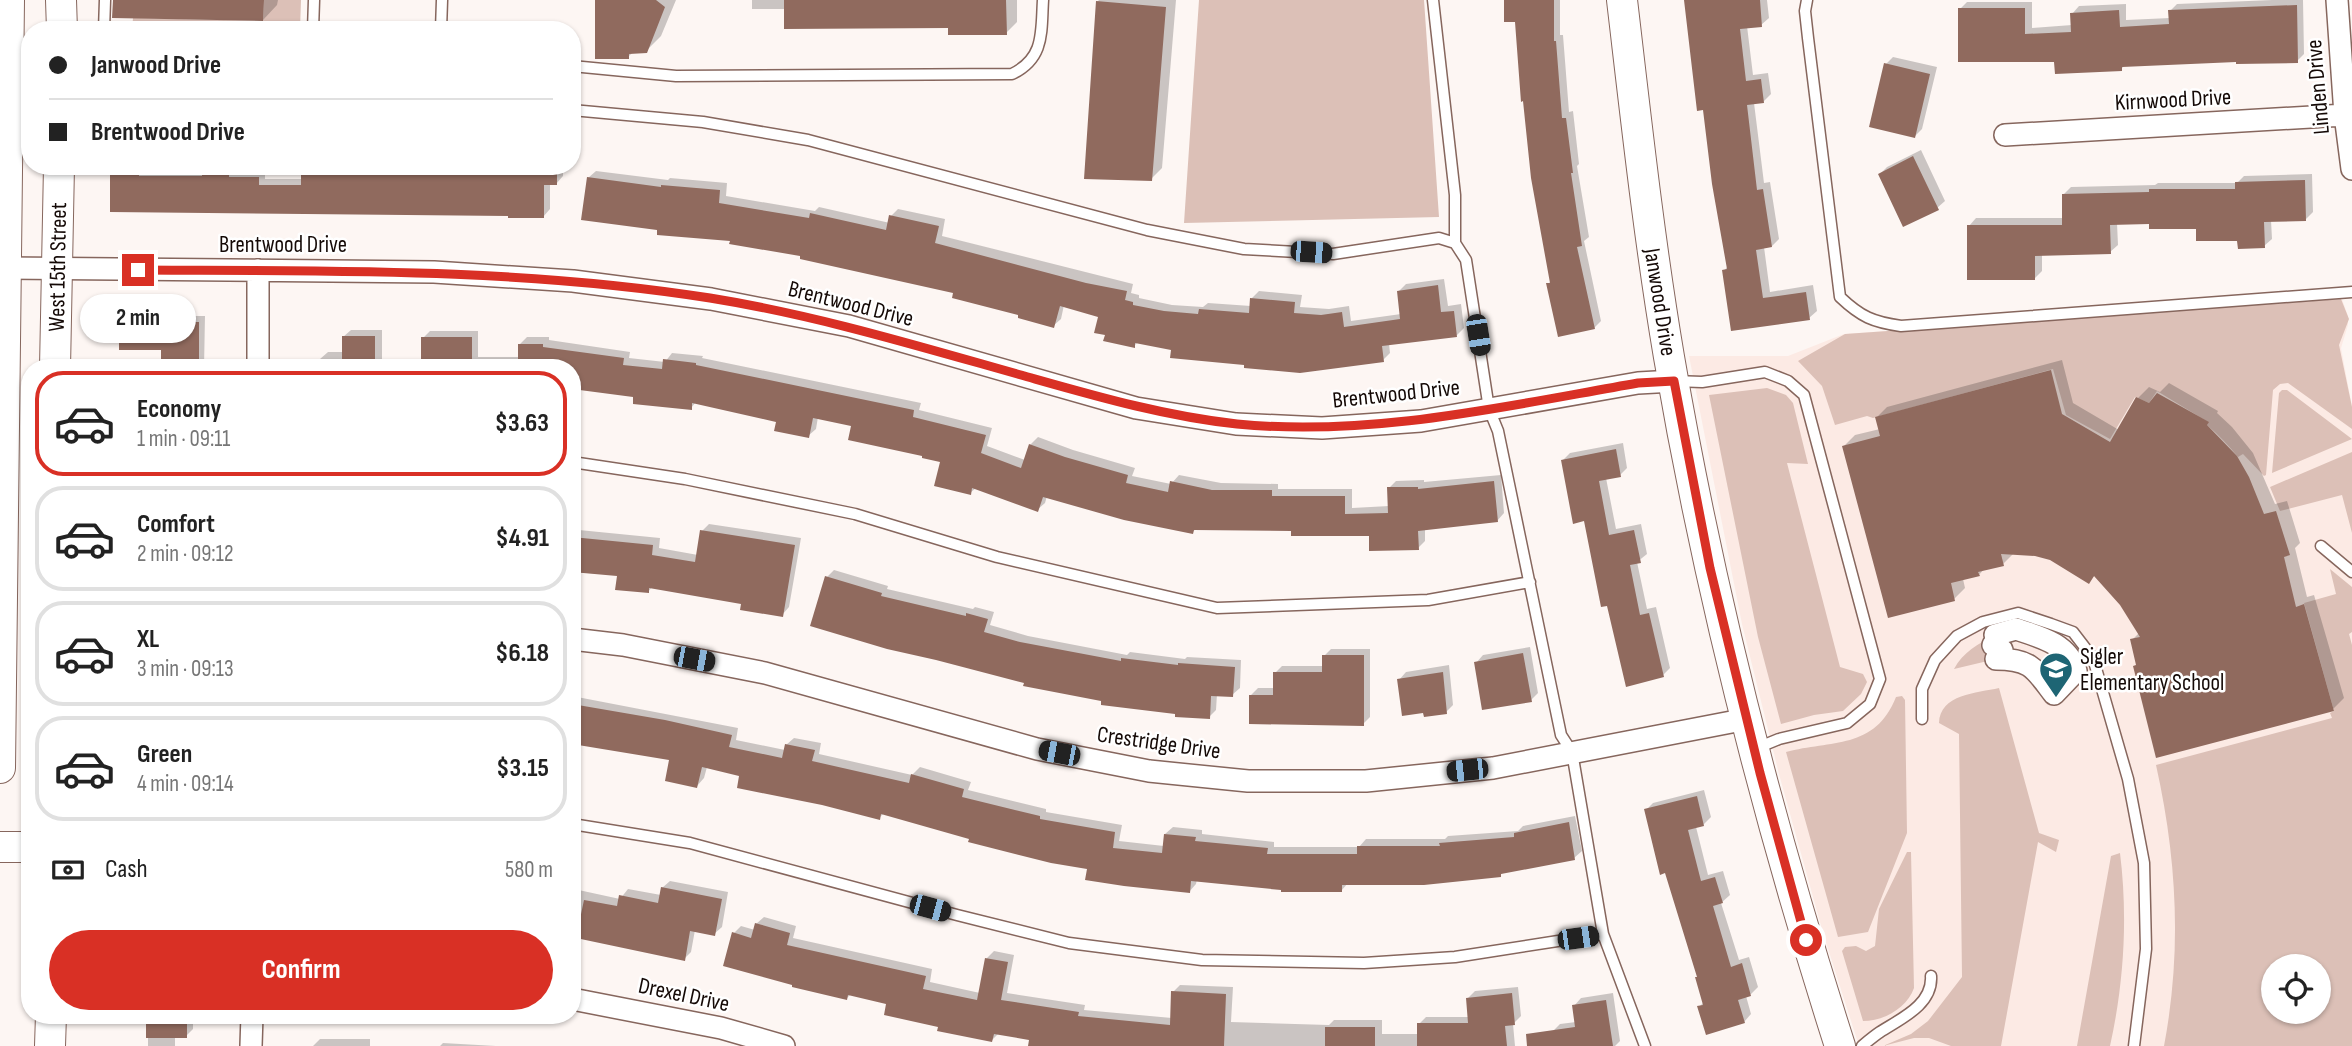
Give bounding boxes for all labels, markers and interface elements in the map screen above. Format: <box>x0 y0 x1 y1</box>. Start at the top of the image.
street label: Linden Drive <box>2300 38 2336 136</box>
text: Janwood Drive <box>91 50 221 81</box>
street label: Kirnwood Drive <box>2114 83 2232 117</box>
text: Brentwood Drive <box>91 117 245 148</box>
street label: West 15th Street <box>43 202 73 332</box>
street label: Brentwood Drive <box>219 231 347 259</box>
car <box>1290 240 1333 264</box>
street label: Janwood Drive <box>1638 245 1682 358</box>
route end <box>122 254 154 286</box>
street label: Brentwood Drive <box>785 275 916 333</box>
callout: 2 min <box>80 294 196 344</box>
text: 2 min <box>116 304 160 332</box>
car <box>1465 313 1492 357</box>
street label: Brentwood Drive <box>1331 373 1461 415</box>
icon: car <box>53 392 116 455</box>
text: Economy <box>137 394 221 425</box>
text: $3.63 <box>495 408 549 439</box>
text: 1 min · 09:11 <box>137 425 230 453</box>
icon: car <box>53 507 116 570</box>
text: Comfort <box>137 509 215 540</box>
text: $4.91 <box>496 523 549 554</box>
text: 2 min · 09:12 <box>137 540 234 568</box>
icon: car <box>53 622 116 685</box>
text: XL <box>137 624 159 655</box>
text: $6.18 <box>495 638 549 669</box>
place label: Sigler Elementary School <box>2080 643 2224 697</box>
car <box>672 645 717 673</box>
school or university icon: Sigler Elementary School <box>2037 650 2075 699</box>
text: 3 min · 09:13 <box>137 655 234 683</box>
street label: Crestridge Drive <box>1095 720 1222 766</box>
icon: car <box>53 737 116 800</box>
text: Green <box>137 739 192 770</box>
car <box>1037 739 1082 767</box>
text: $3.15 <box>496 753 549 784</box>
car <box>1446 757 1489 783</box>
text: 4 min · 09:14 <box>137 770 234 798</box>
icon: cash <box>49 851 87 889</box>
text: Cash <box>105 854 148 885</box>
text: 580 m <box>505 856 553 884</box>
car <box>907 892 954 924</box>
route start <box>1790 924 1822 956</box>
car <box>1556 925 1601 951</box>
button: Confirm <box>49 930 553 1010</box>
map controls <box>2261 954 2331 1024</box>
button: locate <box>2261 954 2331 1024</box>
street label: Drexel Drive <box>636 972 732 1018</box>

